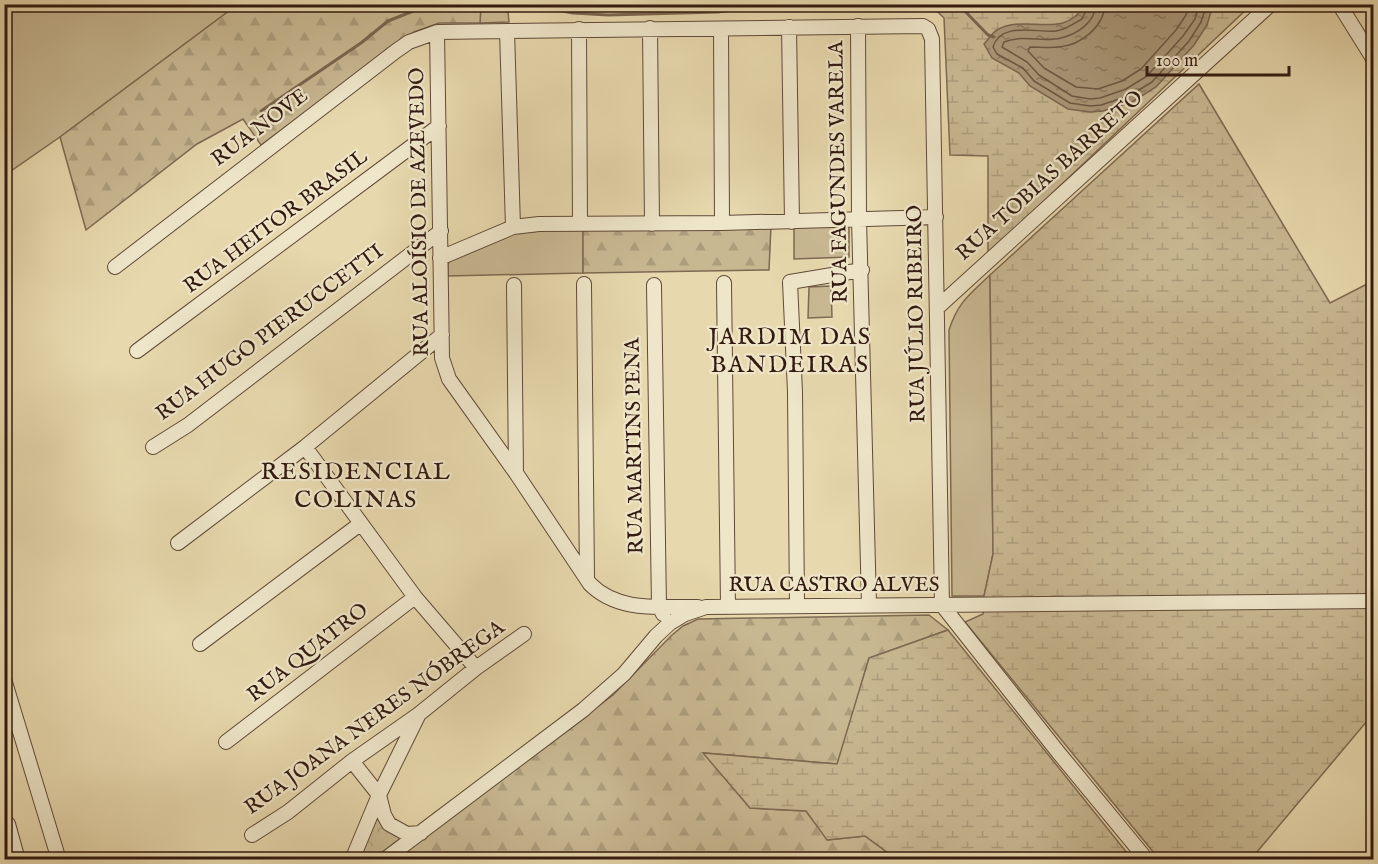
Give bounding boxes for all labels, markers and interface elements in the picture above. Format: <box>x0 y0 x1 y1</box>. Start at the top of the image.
scale bar <box>1147 39 1290 77</box>
street label: RUA FAGUNDES VARELA <box>823 40 855 304</box>
text: 100 m <box>1156 50 1198 73</box>
street label: RUA ALOÍSIO DE AZEVEDO <box>403 67 436 357</box>
street label: RUA NOVE <box>206 83 314 173</box>
street label: RUA TOBIAS BARRETO <box>951 85 1149 267</box>
street label: RUA HEITOR BRASIL <box>178 144 374 300</box>
street label: RUA JÚLIO RIBEIRO <box>902 205 932 423</box>
street label: RUA HUGO PIERUCCETTI <box>151 239 389 427</box>
district label: JARDIM DAS BANDEIRAS <box>705 322 872 381</box>
street label: RUA MARTINS PENA <box>620 337 650 555</box>
district label: RESIDENCIAL COLINAS <box>261 457 451 516</box>
street label: RUA CASTRO ALVES <box>728 572 940 599</box>
street label: RUA QUATRO <box>242 597 374 709</box>
street label: RUA JOANA NERES NÓBREGA <box>239 613 511 822</box>

